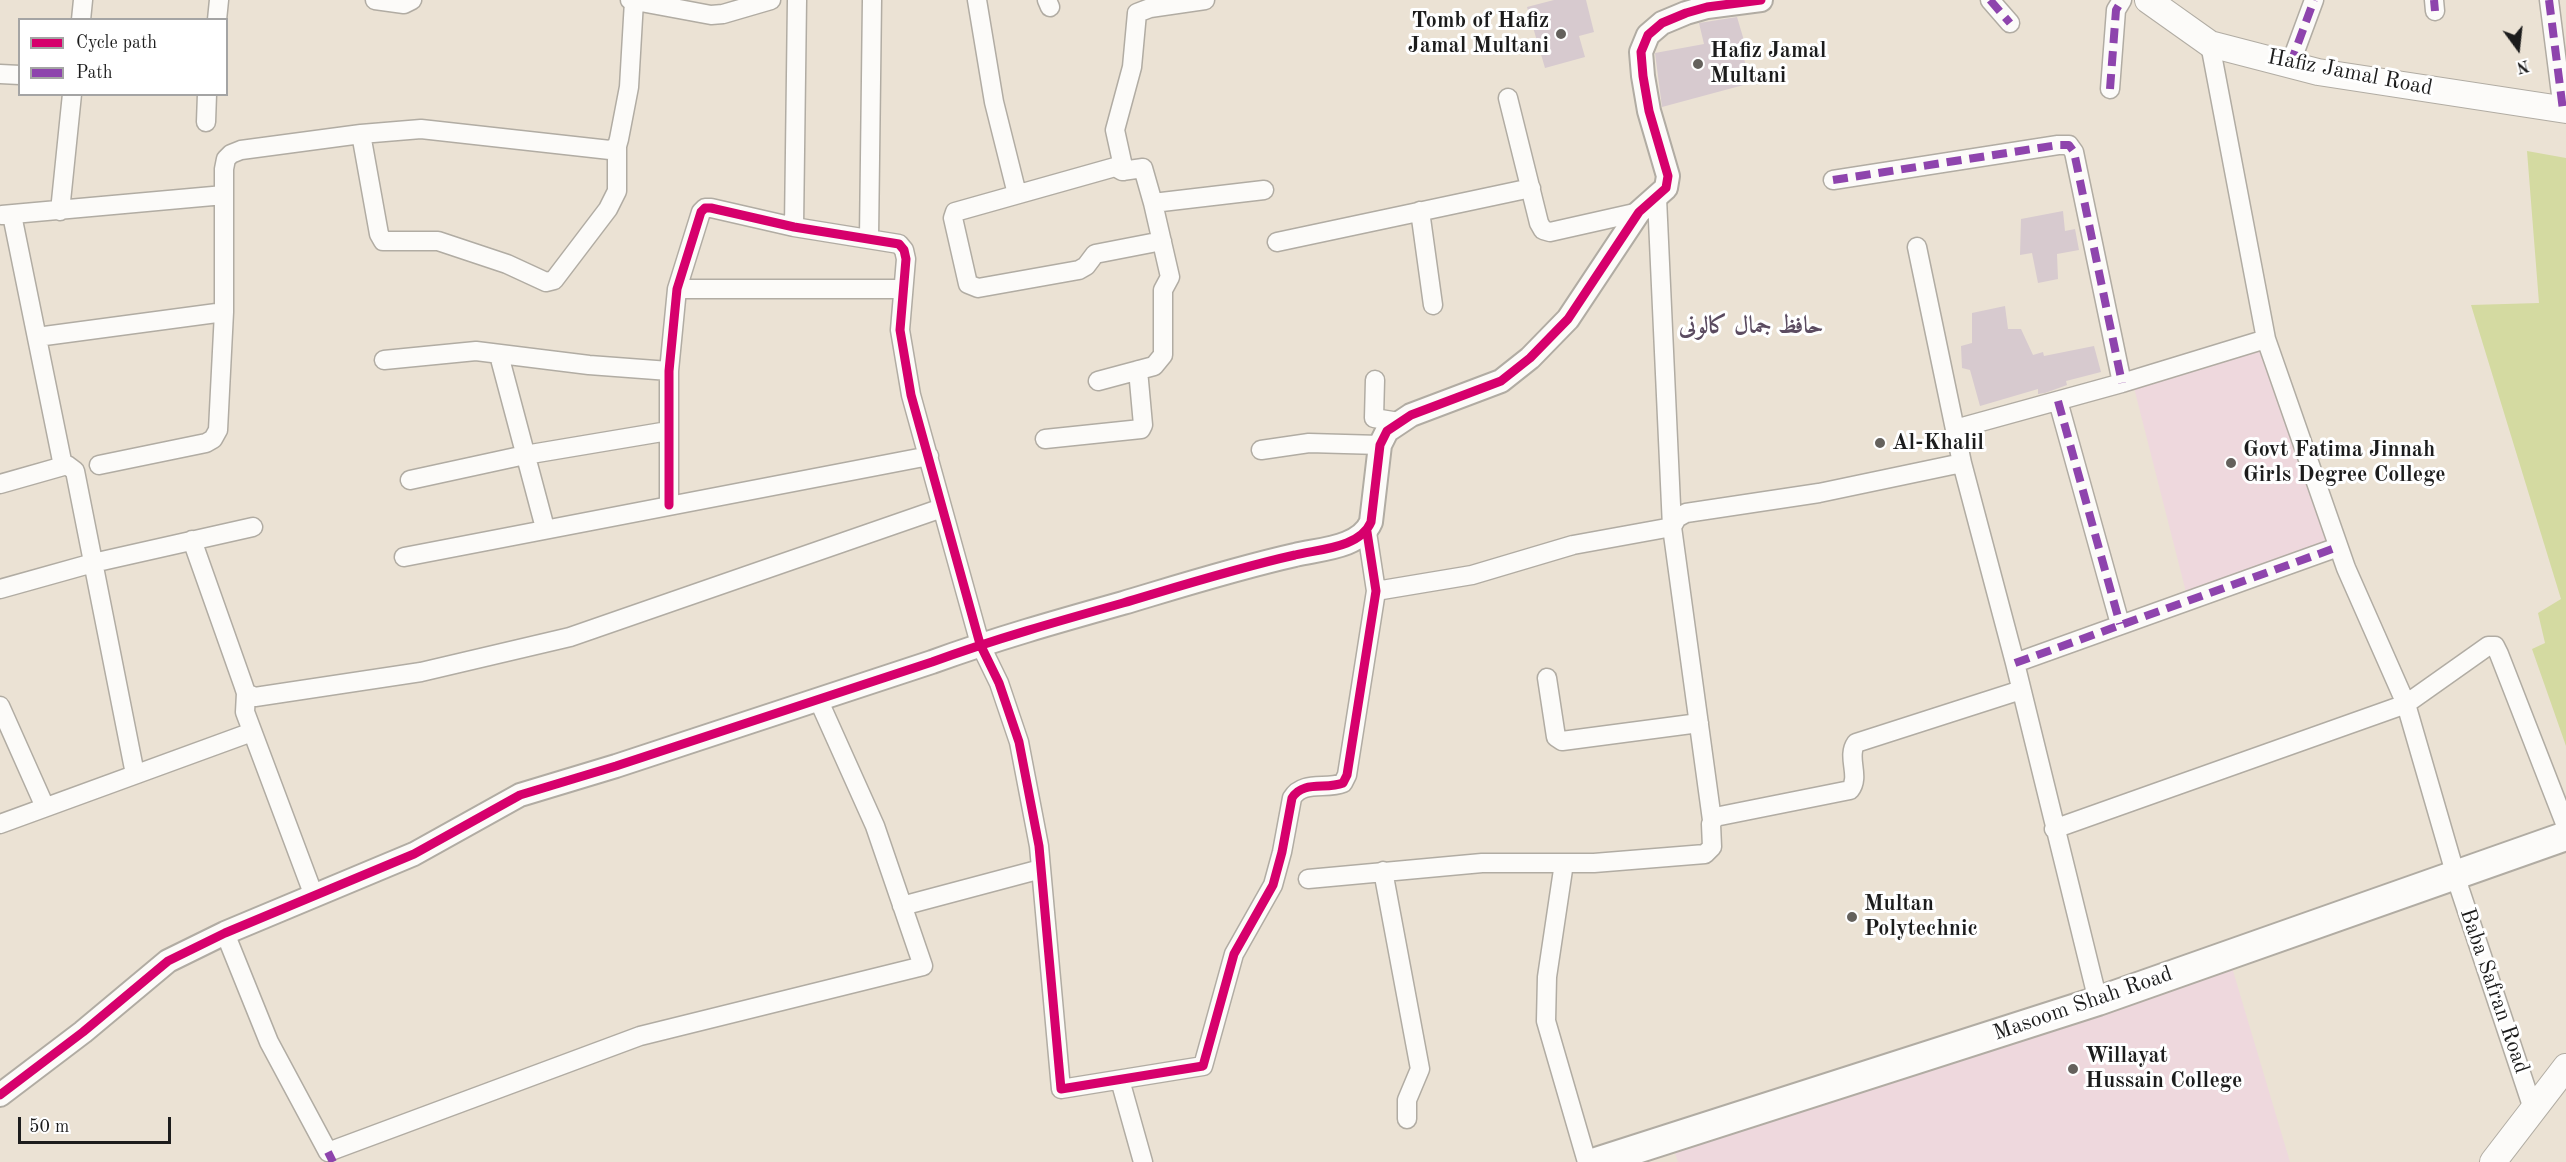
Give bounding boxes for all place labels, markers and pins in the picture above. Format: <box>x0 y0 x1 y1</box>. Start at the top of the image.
place label: Tomb of Hafiz Jamal Multani <box>1408 8 1549 60</box>
marker: Tomb of Hafiz Jamal Multani <box>1554 27 1568 41</box>
place label: Hafiz Jamal Multani <box>1710 38 1827 90</box>
marker: Hafiz Jamal Multani <box>1691 57 1705 71</box>
place label: Al-Khalil <box>1892 430 1984 456</box>
marker: Al-Khalil <box>1873 436 1887 450</box>
place label: Govt Fatima Jinnah Girls Degree College <box>2243 437 2446 488</box>
marker: Govt Fatima Jinnah Girls Degree College <box>2224 456 2238 470</box>
place label: Multan Polytechnic <box>1864 891 1978 942</box>
marker: Multan Polytechnic <box>1845 910 1859 924</box>
place label: Willayat Hussain College <box>2085 1043 2242 1094</box>
marker: Willayat Hussain College <box>2066 1062 2080 1076</box>

